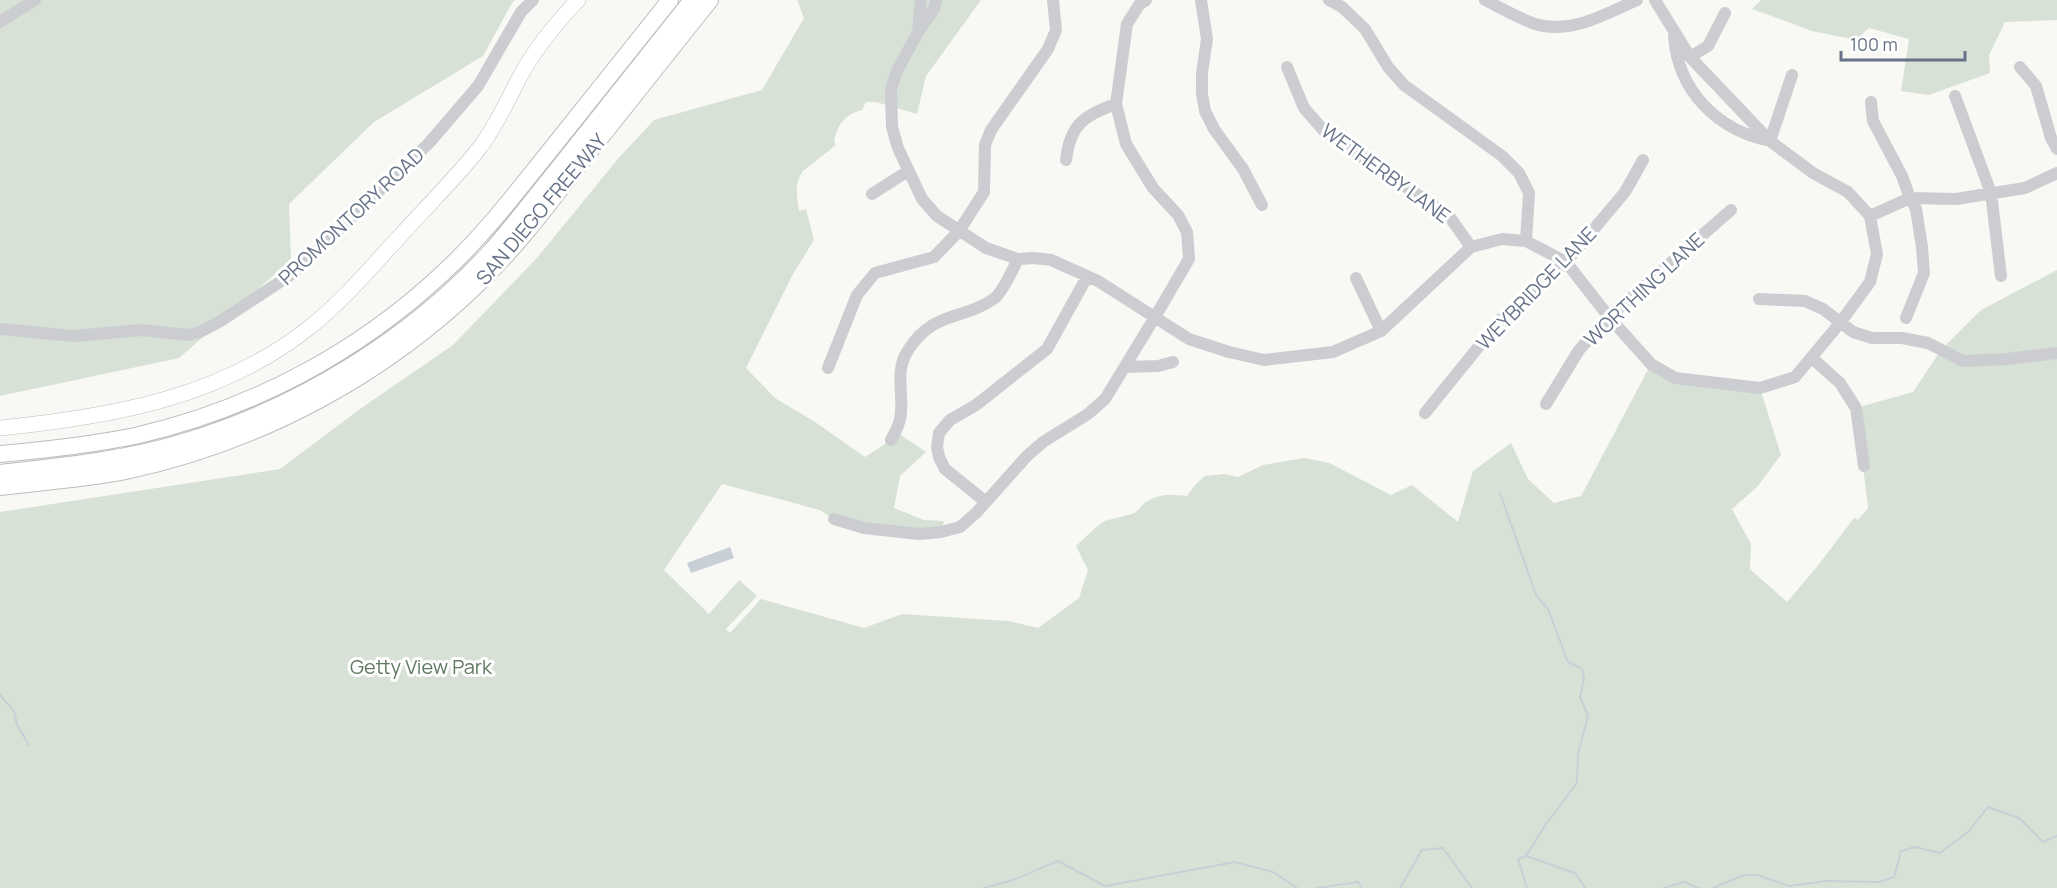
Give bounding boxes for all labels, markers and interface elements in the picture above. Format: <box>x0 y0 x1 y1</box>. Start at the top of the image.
scale bar <box>1841 24 1966 62</box>
text: 100 m <box>1850 32 1898 56</box>
street label: WETHERBY LANE <box>1316 117 1456 229</box>
street label: SAN DIEGO FREEWAY <box>470 127 613 290</box>
street label: PROMONTORY ROAD <box>272 141 430 291</box>
street label: WEYBRIDGE LANE <box>1470 220 1602 356</box>
street label: WORTHING LANE <box>1578 226 1710 352</box>
park label: Getty View Park <box>350 653 493 680</box>

